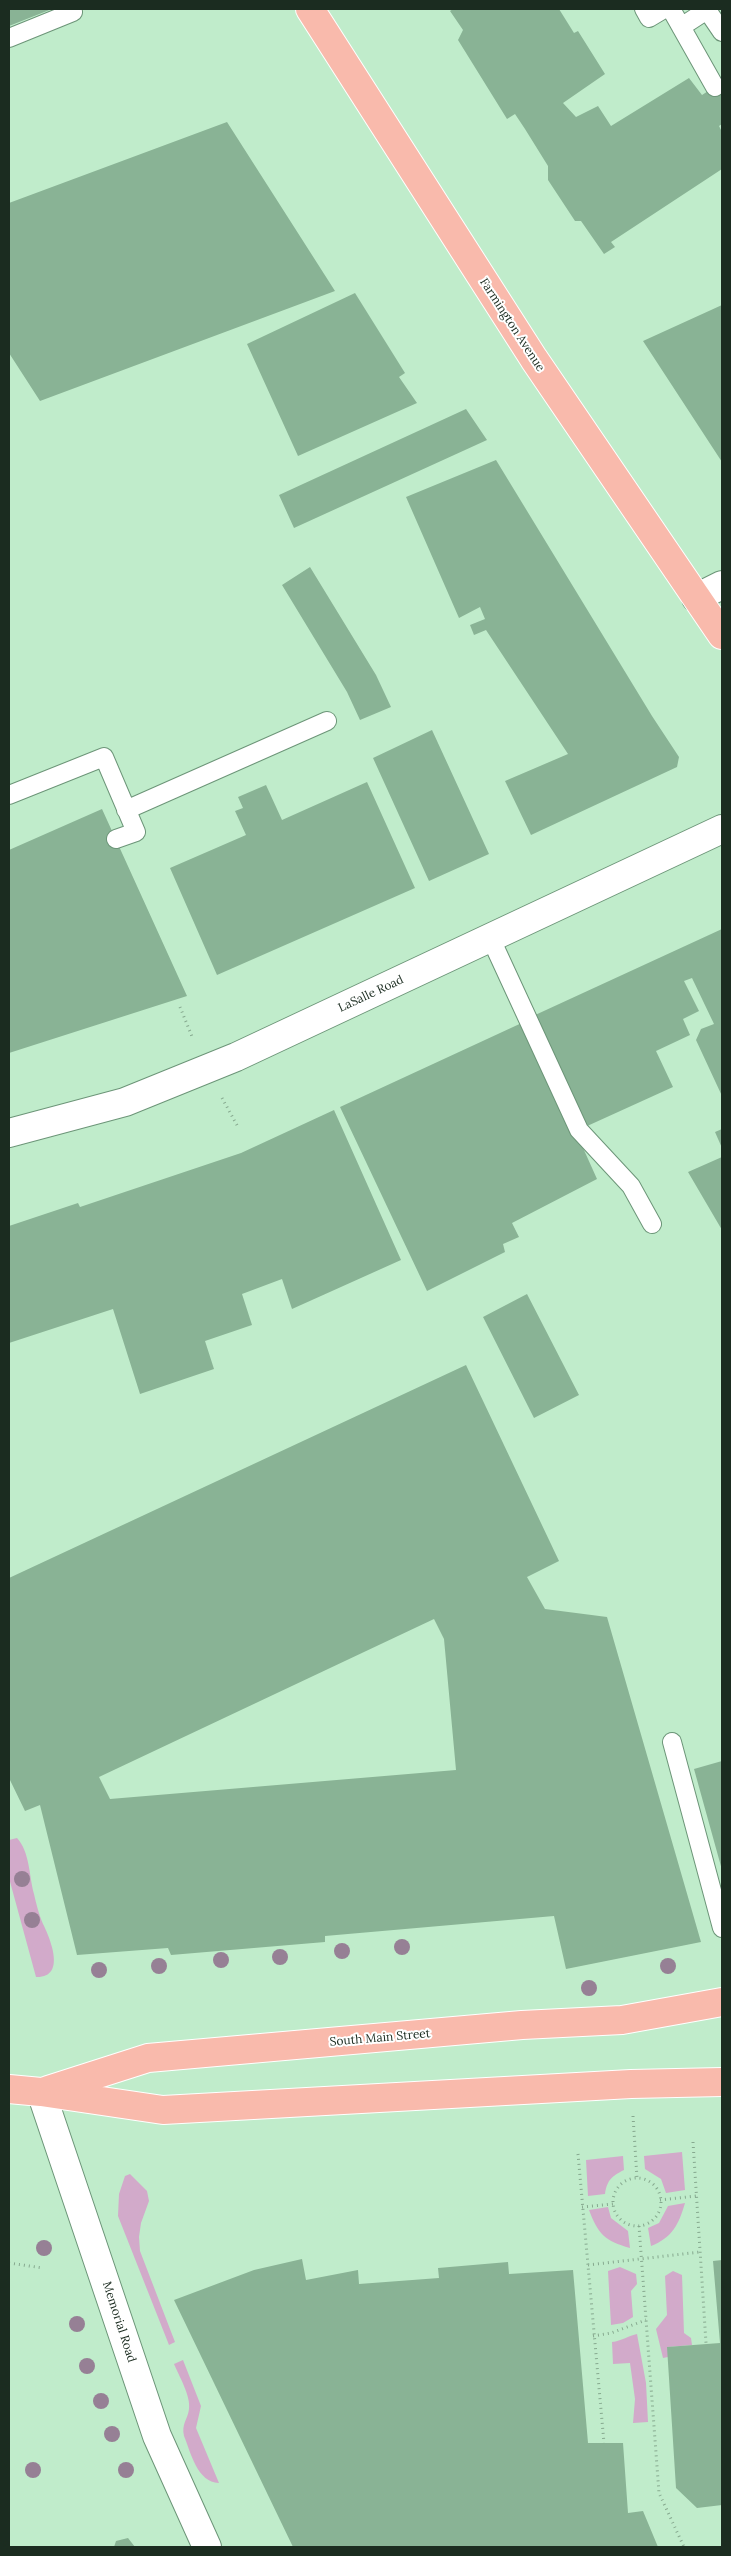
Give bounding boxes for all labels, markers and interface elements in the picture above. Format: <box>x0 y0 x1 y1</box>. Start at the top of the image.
street label: Farmington Avenue <box>476 276 548 374</box>
street label: LaSalle Road <box>336 973 406 1015</box>
street label: South Main Street <box>329 2026 431 2050</box>
street label: Memorial Road <box>99 2280 139 2364</box>

